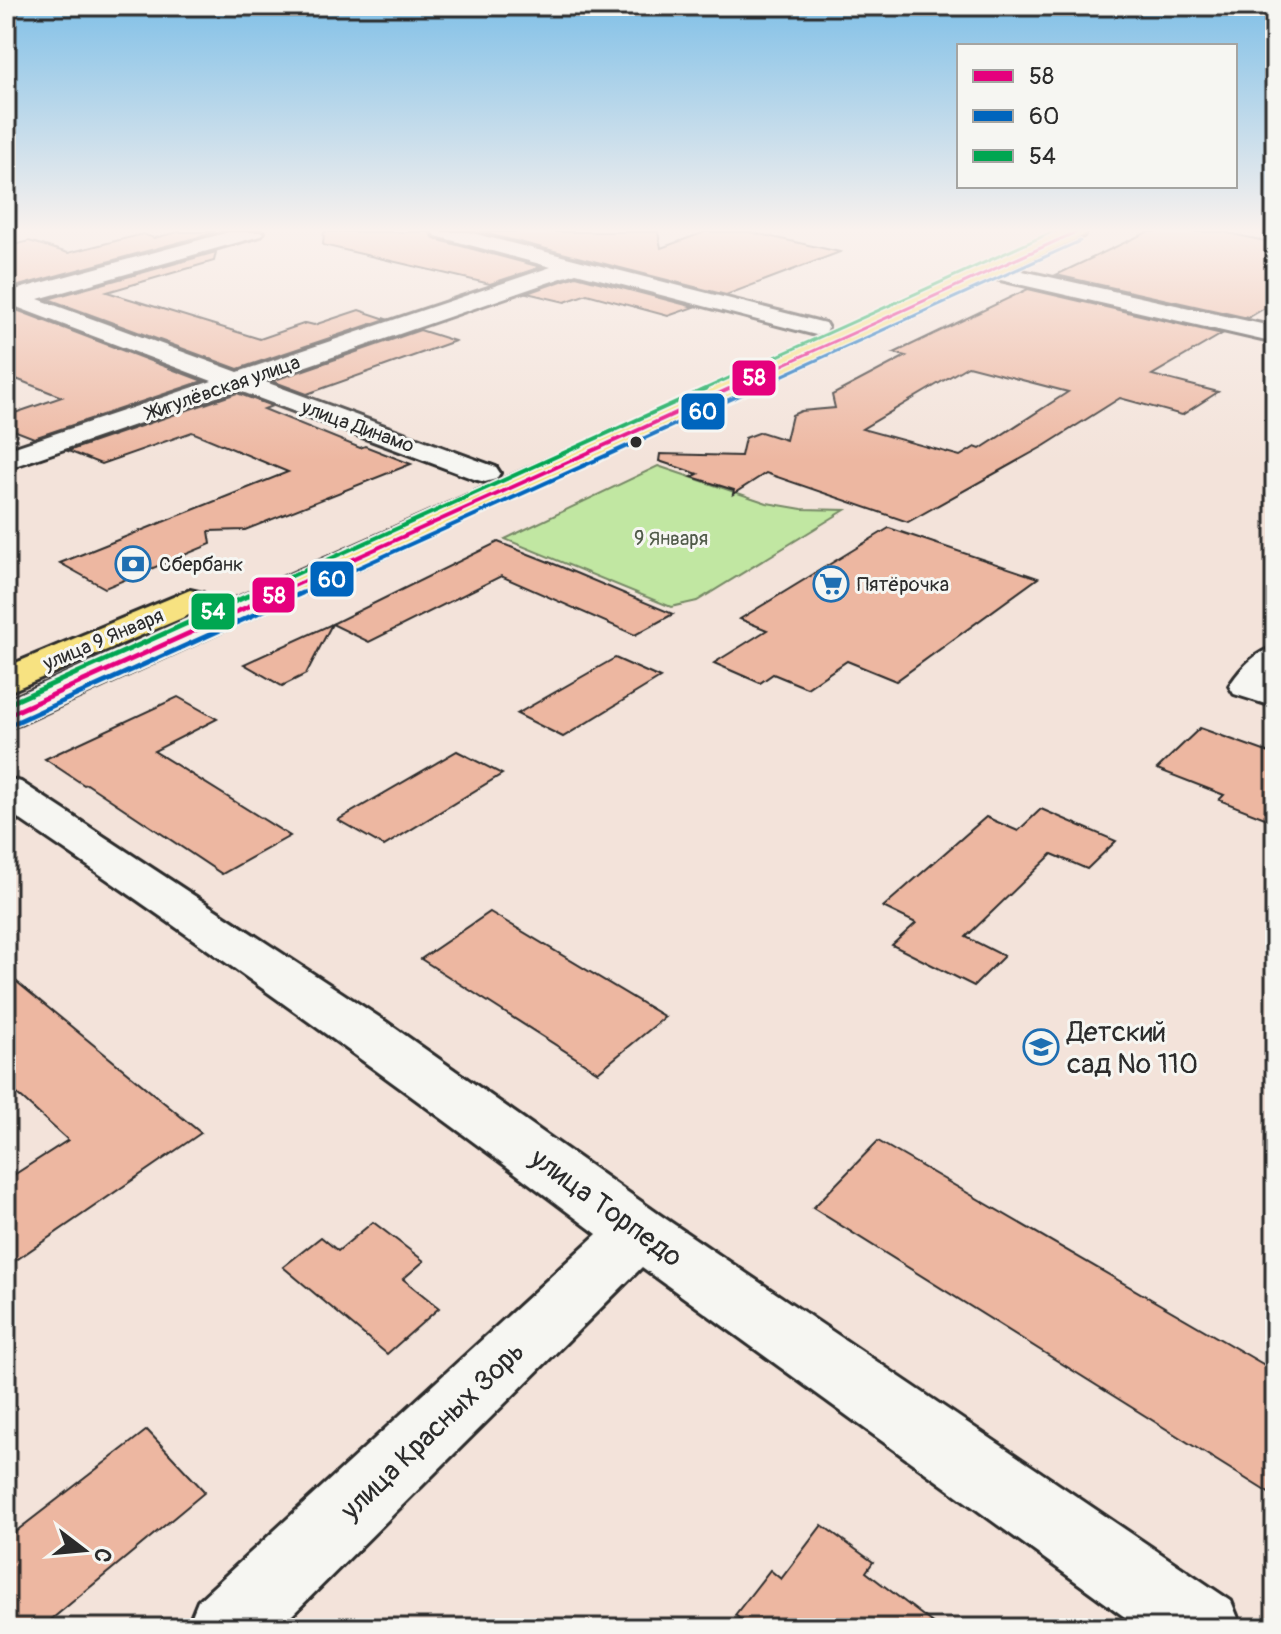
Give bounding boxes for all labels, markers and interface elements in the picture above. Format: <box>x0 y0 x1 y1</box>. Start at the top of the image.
legend <box>957 44 1237 188</box>
text: 58 <box>1029 62 1054 91</box>
text: 60 <box>1029 102 1059 131</box>
text: 54 <box>1029 142 1056 171</box>
street label: Жигулёвская улица <box>140 349 303 426</box>
line badge: 58 <box>731 359 777 397</box>
text: 58 <box>742 364 766 392</box>
line badge: 60 <box>680 392 726 431</box>
street label: улица Динамо <box>297 394 418 459</box>
text: 60 <box>689 398 717 426</box>
unlabelled marker <box>628 434 644 450</box>
park label: 9 Января <box>634 526 708 551</box>
bank icon: Сбербанк <box>114 545 152 583</box>
place label: Сбербанк <box>159 552 243 577</box>
line badge: 60 <box>309 560 355 598</box>
supermarket icon: Пятёрочка <box>812 565 850 603</box>
text: 60 <box>318 566 346 594</box>
place label: Пятёрочка <box>857 572 949 597</box>
line badge: 58 <box>251 576 296 614</box>
text: 58 <box>262 582 286 610</box>
line badge: 54 <box>190 592 236 631</box>
text: 54 <box>201 598 226 626</box>
street label: улица 9 Января <box>38 603 167 676</box>
place label: Детский сад № 110 <box>1066 1015 1198 1082</box>
school or university icon: Детский сад № 110 <box>1022 1028 1060 1066</box>
street label: улица Торпедо <box>522 1141 689 1275</box>
street label: улица Красных Зорь <box>333 1334 532 1529</box>
north arrow <box>44 1510 124 1590</box>
text: С <box>87 1545 118 1566</box>

